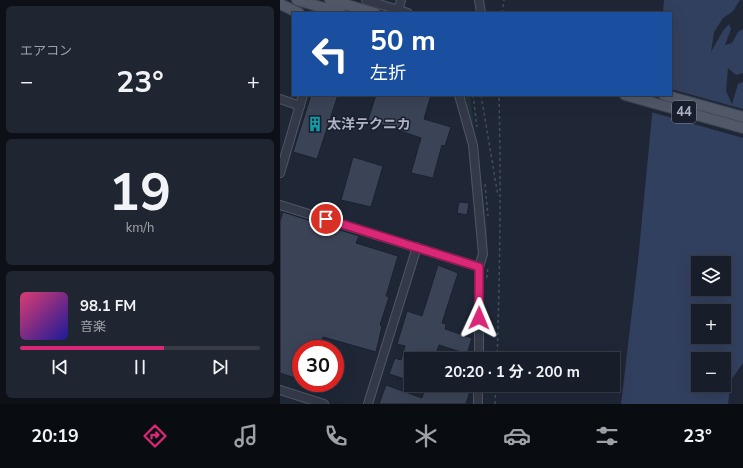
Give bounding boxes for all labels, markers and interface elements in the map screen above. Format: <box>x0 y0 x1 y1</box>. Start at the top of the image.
text: 50 m <box>370 22 436 60</box>
icon: left <box>304 28 356 80</box>
text: エアコン <box>20 42 72 60</box>
text: 左折 <box>370 61 406 85</box>
text: 23° <box>116 62 164 103</box>
text: − <box>20 67 33 97</box>
text: + <box>247 67 260 97</box>
road number: 44 <box>672 101 696 123</box>
building icon: 太洋テクニカ <box>306 115 324 133</box>
place label: 太洋テクニカ <box>327 115 411 134</box>
text: 19 <box>109 157 171 228</box>
pin <box>309 202 343 236</box>
icon: arrive <box>315 208 337 230</box>
text: km/h <box>126 219 154 237</box>
map controls <box>691 256 731 392</box>
button: layers <box>691 256 731 296</box>
text: 98.1 FM <box>80 296 136 316</box>
position arrow <box>458 297 500 339</box>
button: + <box>691 304 731 344</box>
text: 音楽 <box>80 318 106 336</box>
speed limit sign: 30 <box>292 340 344 392</box>
button: − <box>691 352 731 392</box>
icon: previous <box>49 356 71 378</box>
icon: pause <box>129 356 151 378</box>
icon: next <box>209 356 231 378</box>
text: 20:20 · 1 分 · 200 m <box>444 362 580 382</box>
icon: directions <box>141 422 169 450</box>
icon: music <box>232 422 260 450</box>
icon: phone <box>322 422 350 450</box>
icon: climate <box>412 422 440 450</box>
icon: car <box>503 422 531 450</box>
icon: filters <box>593 422 621 450</box>
text: 20:19 <box>31 424 79 448</box>
text: 23° <box>683 424 712 448</box>

